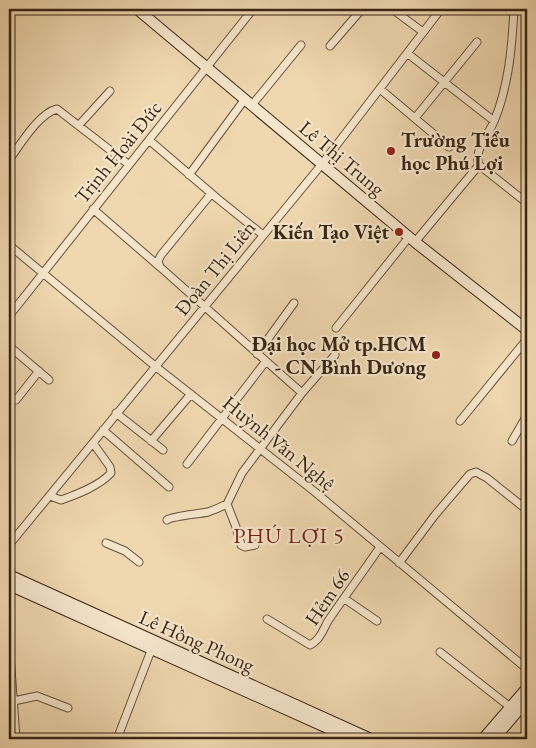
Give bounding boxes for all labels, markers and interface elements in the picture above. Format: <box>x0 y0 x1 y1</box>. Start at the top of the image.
street label: Trịnh Hoài Đức <box>69 95 167 209</box>
street label: Lê Thị Trung <box>294 115 390 202</box>
place label: Trường Tiểu học Phú Lợi <box>401 127 510 176</box>
marker: Trường Tiểu học Phú Lợi <box>385 145 397 157</box>
street label: Đoàn Thị Liên <box>169 215 261 321</box>
place label: Kiến Tạo Việt <box>273 219 389 245</box>
marker: Kiến Tạo Việt <box>393 226 405 238</box>
place label: Đại học Mở tp.HCM - CN Bình Dương <box>252 331 427 380</box>
marker: Đại học Mở tp.HCM - CN Bình Dương <box>430 349 442 361</box>
street label: Huỳnh Văn Nghệ <box>218 390 341 496</box>
district label: PHÚ LỢI 5 <box>233 521 345 550</box>
street label: Hẻm 66 <box>299 563 356 630</box>
street label: Lê Hồng Phong <box>135 604 259 678</box>

